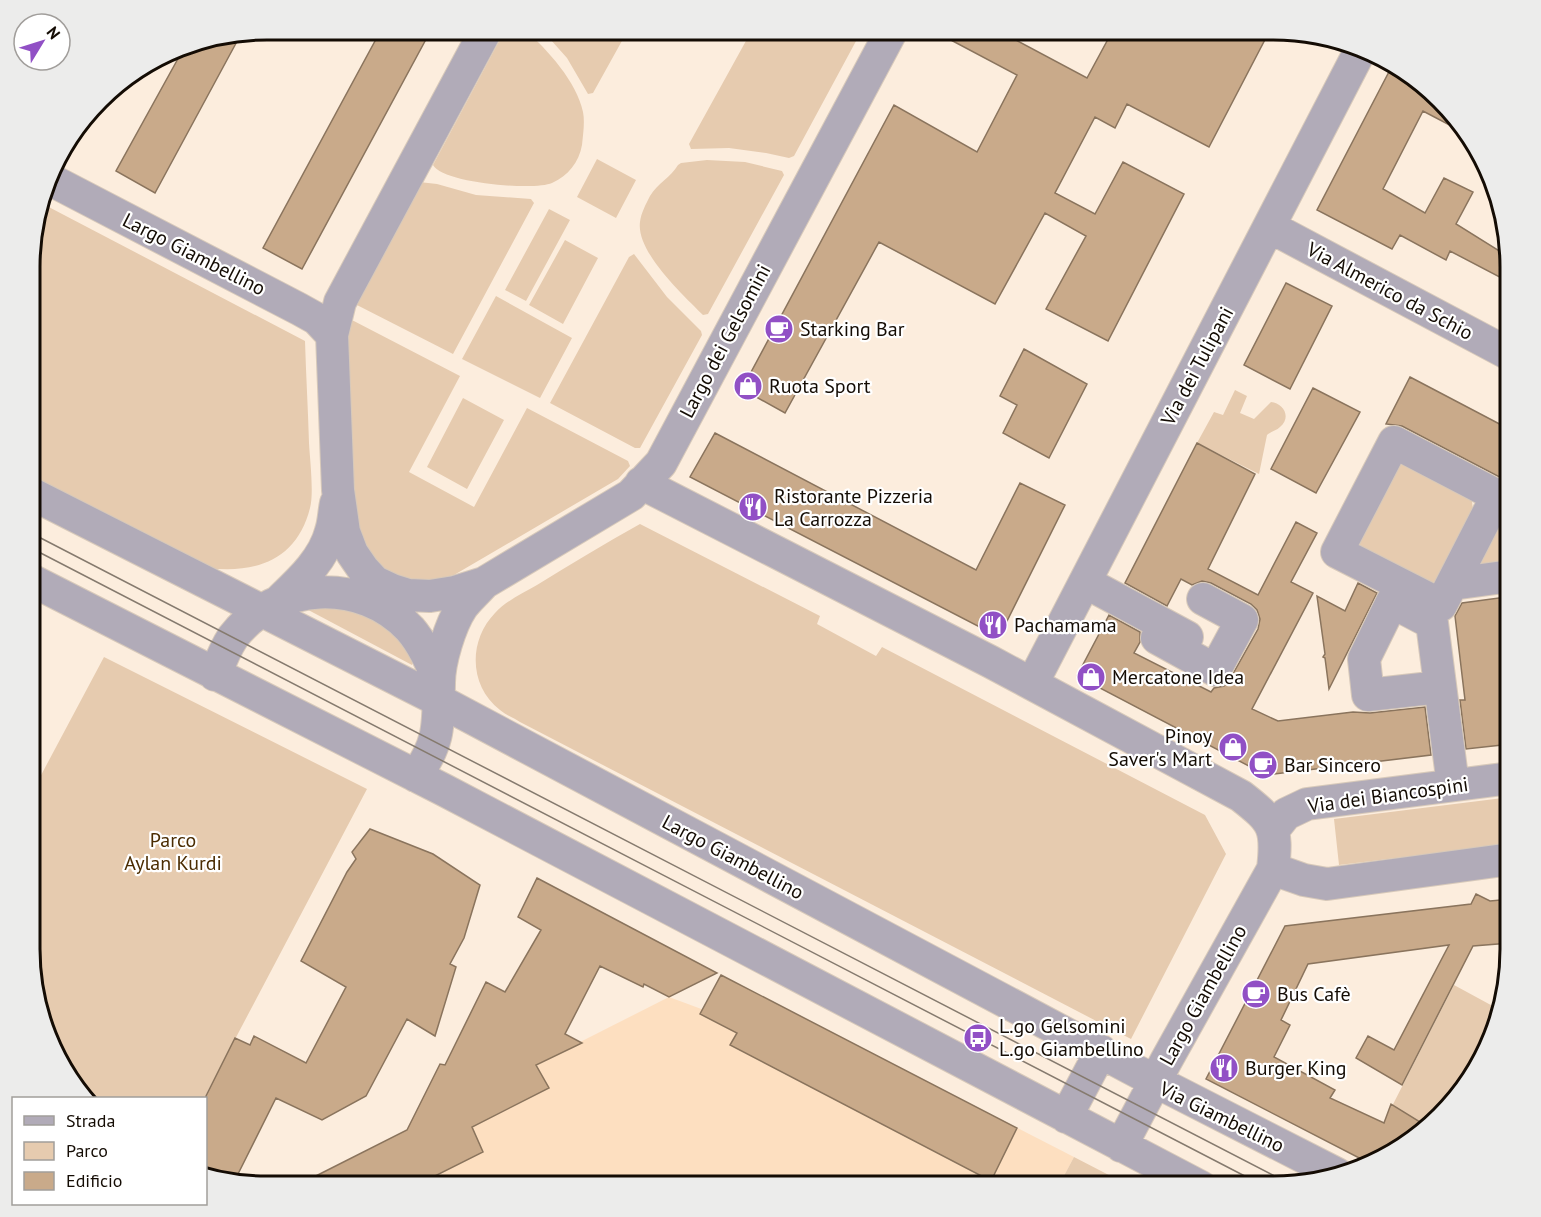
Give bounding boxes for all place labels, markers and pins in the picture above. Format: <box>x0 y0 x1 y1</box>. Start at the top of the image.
cafe icon: Starking Bar <box>763 313 795 345</box>
place label: Starking Bar <box>800 316 905 342</box>
shop icon: Ruota Sport <box>732 370 764 402</box>
place label: Ruota Sport <box>769 373 871 399</box>
place label: Ristorante Pizzeria La Carrozza <box>774 483 933 532</box>
restaurant icon: Ristorante Pizzeria La Carrozza <box>737 491 769 523</box>
restaurant icon: Pachamama <box>977 609 1009 641</box>
place label: Pachamama <box>1014 612 1117 638</box>
shop icon: Mercatone Idea <box>1075 661 1107 693</box>
place label: Mercatone Idea <box>1112 664 1244 690</box>
place label: Pinoy Saver's Mart <box>1108 723 1213 772</box>
shop icon: Pinoy Saver's Mart <box>1217 731 1249 763</box>
cafe icon: Bar Sincero <box>1247 749 1279 781</box>
place label: Bar Sincero <box>1284 752 1381 778</box>
cafe icon: Bus Cafè <box>1240 978 1272 1010</box>
place label: Bus Cafè <box>1277 981 1351 1007</box>
place label: L.go Gelsomini L.go Giambellino <box>999 1013 1144 1062</box>
bus stop icon: L.go Gelsomini L.go Giambellino <box>962 1022 994 1054</box>
restaurant icon: Burger King <box>1208 1052 1240 1084</box>
place label: Burger King <box>1245 1055 1347 1081</box>

